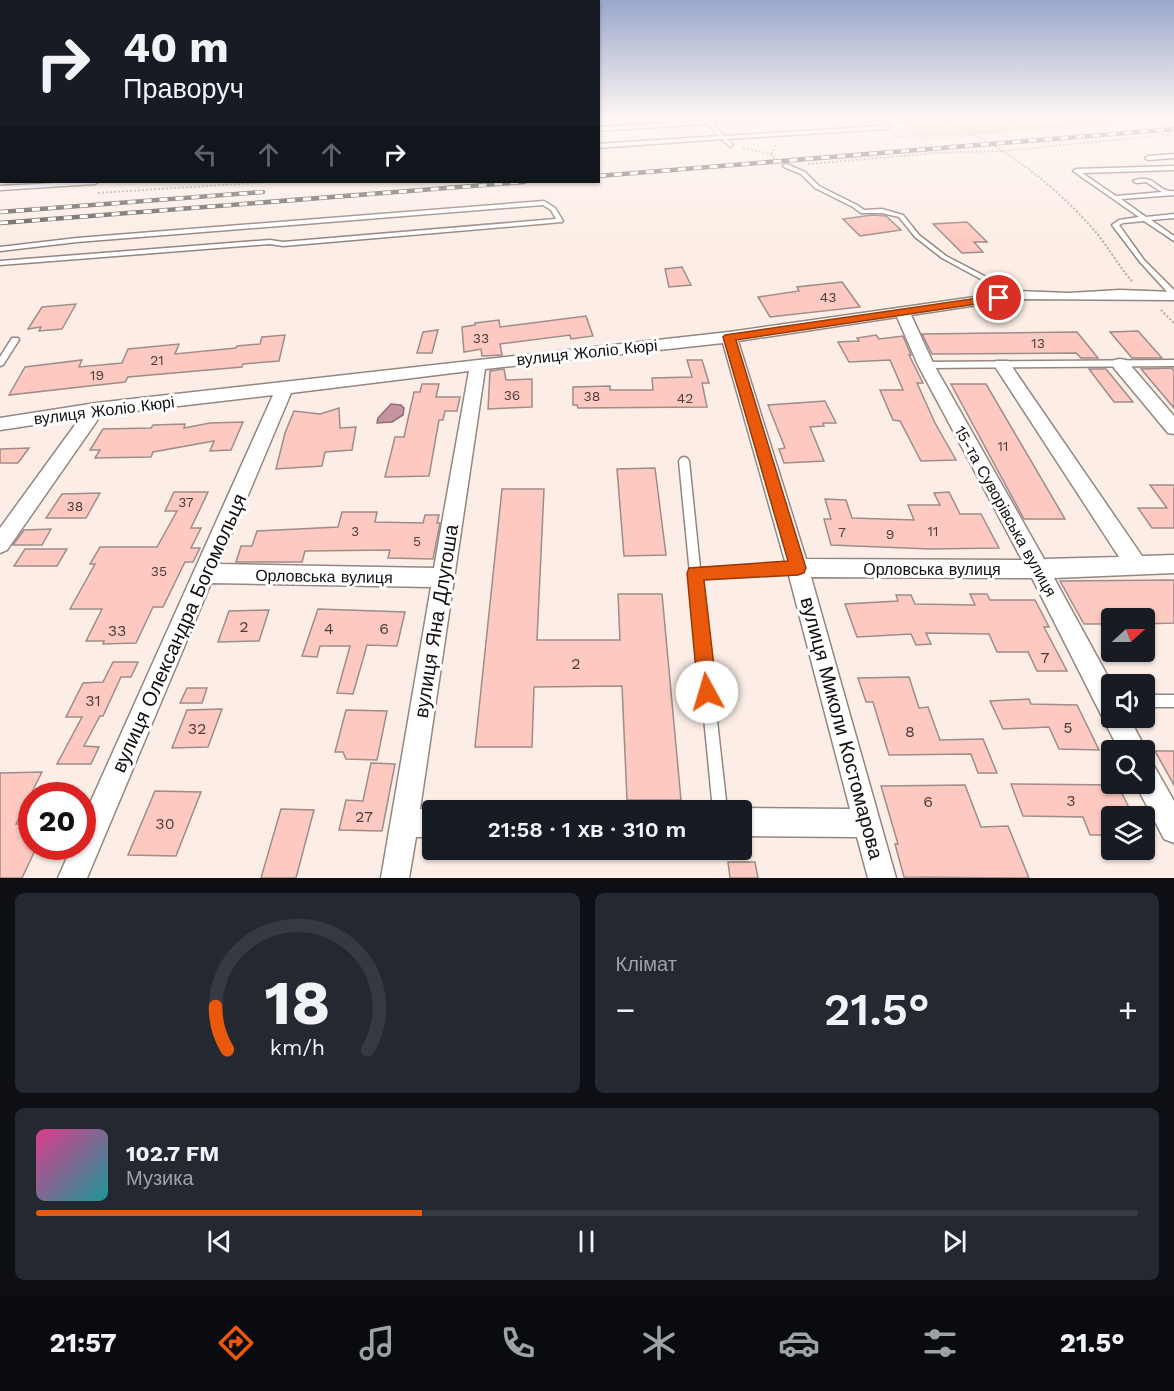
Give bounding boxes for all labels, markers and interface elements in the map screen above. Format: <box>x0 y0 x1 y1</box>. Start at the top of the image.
text: 40 m <box>123 23 229 72</box>
icon: right <box>24 24 102 102</box>
text: Праворуч <box>123 73 244 105</box>
icon: left <box>189 138 222 171</box>
icon: ahead <box>252 138 285 171</box>
icon: ahead <box>315 138 348 171</box>
icon: right <box>378 138 411 171</box>
pin <box>973 272 1024 323</box>
icon: arrive <box>982 281 1015 314</box>
house number: 43 <box>820 289 836 305</box>
house number: 33 <box>473 330 489 346</box>
house number: 13 <box>1031 335 1045 351</box>
street label: вулиця Жоліо Кюрі <box>516 336 658 369</box>
house number: 21 <box>150 352 164 368</box>
house number: 19 <box>90 367 104 383</box>
house number: 36 <box>504 387 520 403</box>
house number: 38 <box>584 388 600 404</box>
house number: 42 <box>677 390 693 406</box>
street label: вулиця Жоліо Кюрі <box>33 392 175 429</box>
street label: 15-та Суворівська вулиця <box>951 422 1061 600</box>
house number: 11 <box>998 438 1008 454</box>
street label: вулиця Олександра Богомольця <box>106 490 252 776</box>
house number: 37 <box>178 494 194 510</box>
house number: 38 <box>67 498 83 514</box>
street label: вулиця Яна Длугоша <box>409 522 463 719</box>
house number: 3 <box>351 523 359 539</box>
house number: 11 <box>928 523 938 539</box>
house number: 7 <box>838 524 846 540</box>
house number: 9 <box>886 526 894 542</box>
house number: 5 <box>413 533 421 549</box>
street label: Орловська вулиця <box>863 560 1001 579</box>
house number: 35 <box>151 563 167 579</box>
street label: Орловська вулиця <box>255 566 393 587</box>
street label: вулиця Миколи Костомарова <box>795 594 889 863</box>
north arrow <box>1101 608 1155 662</box>
map controls <box>1101 608 1155 860</box>
house number: 2 <box>239 617 249 636</box>
house number: 4 <box>324 619 334 638</box>
house number: 6 <box>379 619 389 638</box>
house number: 33 <box>108 621 126 640</box>
house number: 7 <box>1041 648 1050 667</box>
house number: 2 <box>571 654 581 673</box>
position arrow <box>675 660 739 724</box>
button: sound <box>1101 674 1155 728</box>
house number: 31 <box>85 691 101 710</box>
house number: 5 <box>1063 718 1073 737</box>
house number: 32 <box>188 719 206 738</box>
house number: 8 <box>905 722 915 741</box>
button: search <box>1101 740 1155 794</box>
speed limit sign: 20 <box>18 782 96 860</box>
house number: 3 <box>1066 791 1076 810</box>
house number: 6 <box>923 792 933 811</box>
button: layers <box>1101 806 1155 860</box>
house number: 27 <box>355 807 373 826</box>
house number: 30 <box>155 814 175 833</box>
text: 21:58 · 1 хв · 310 m <box>488 817 686 842</box>
text: Клімат <box>616 952 677 976</box>
text: 18 <box>264 966 330 1039</box>
text: 21.5° <box>824 983 930 1036</box>
text: − <box>616 990 635 1029</box>
text: + <box>1118 990 1138 1029</box>
text: km/h <box>270 1035 325 1060</box>
text: 102.7 FM <box>126 1141 219 1166</box>
text: Музика <box>126 1166 194 1190</box>
icon: previous <box>203 1225 236 1258</box>
icon: pause <box>570 1225 603 1258</box>
icon: next <box>938 1225 971 1258</box>
icon: directions <box>215 1322 257 1364</box>
icon: music <box>356 1322 398 1364</box>
icon: phone <box>497 1322 539 1364</box>
icon: climate <box>638 1322 680 1364</box>
icon: car <box>778 1322 820 1364</box>
icon: filters <box>919 1322 961 1364</box>
text: 21:57 <box>49 1327 117 1359</box>
text: 21.5° <box>1060 1327 1125 1359</box>

